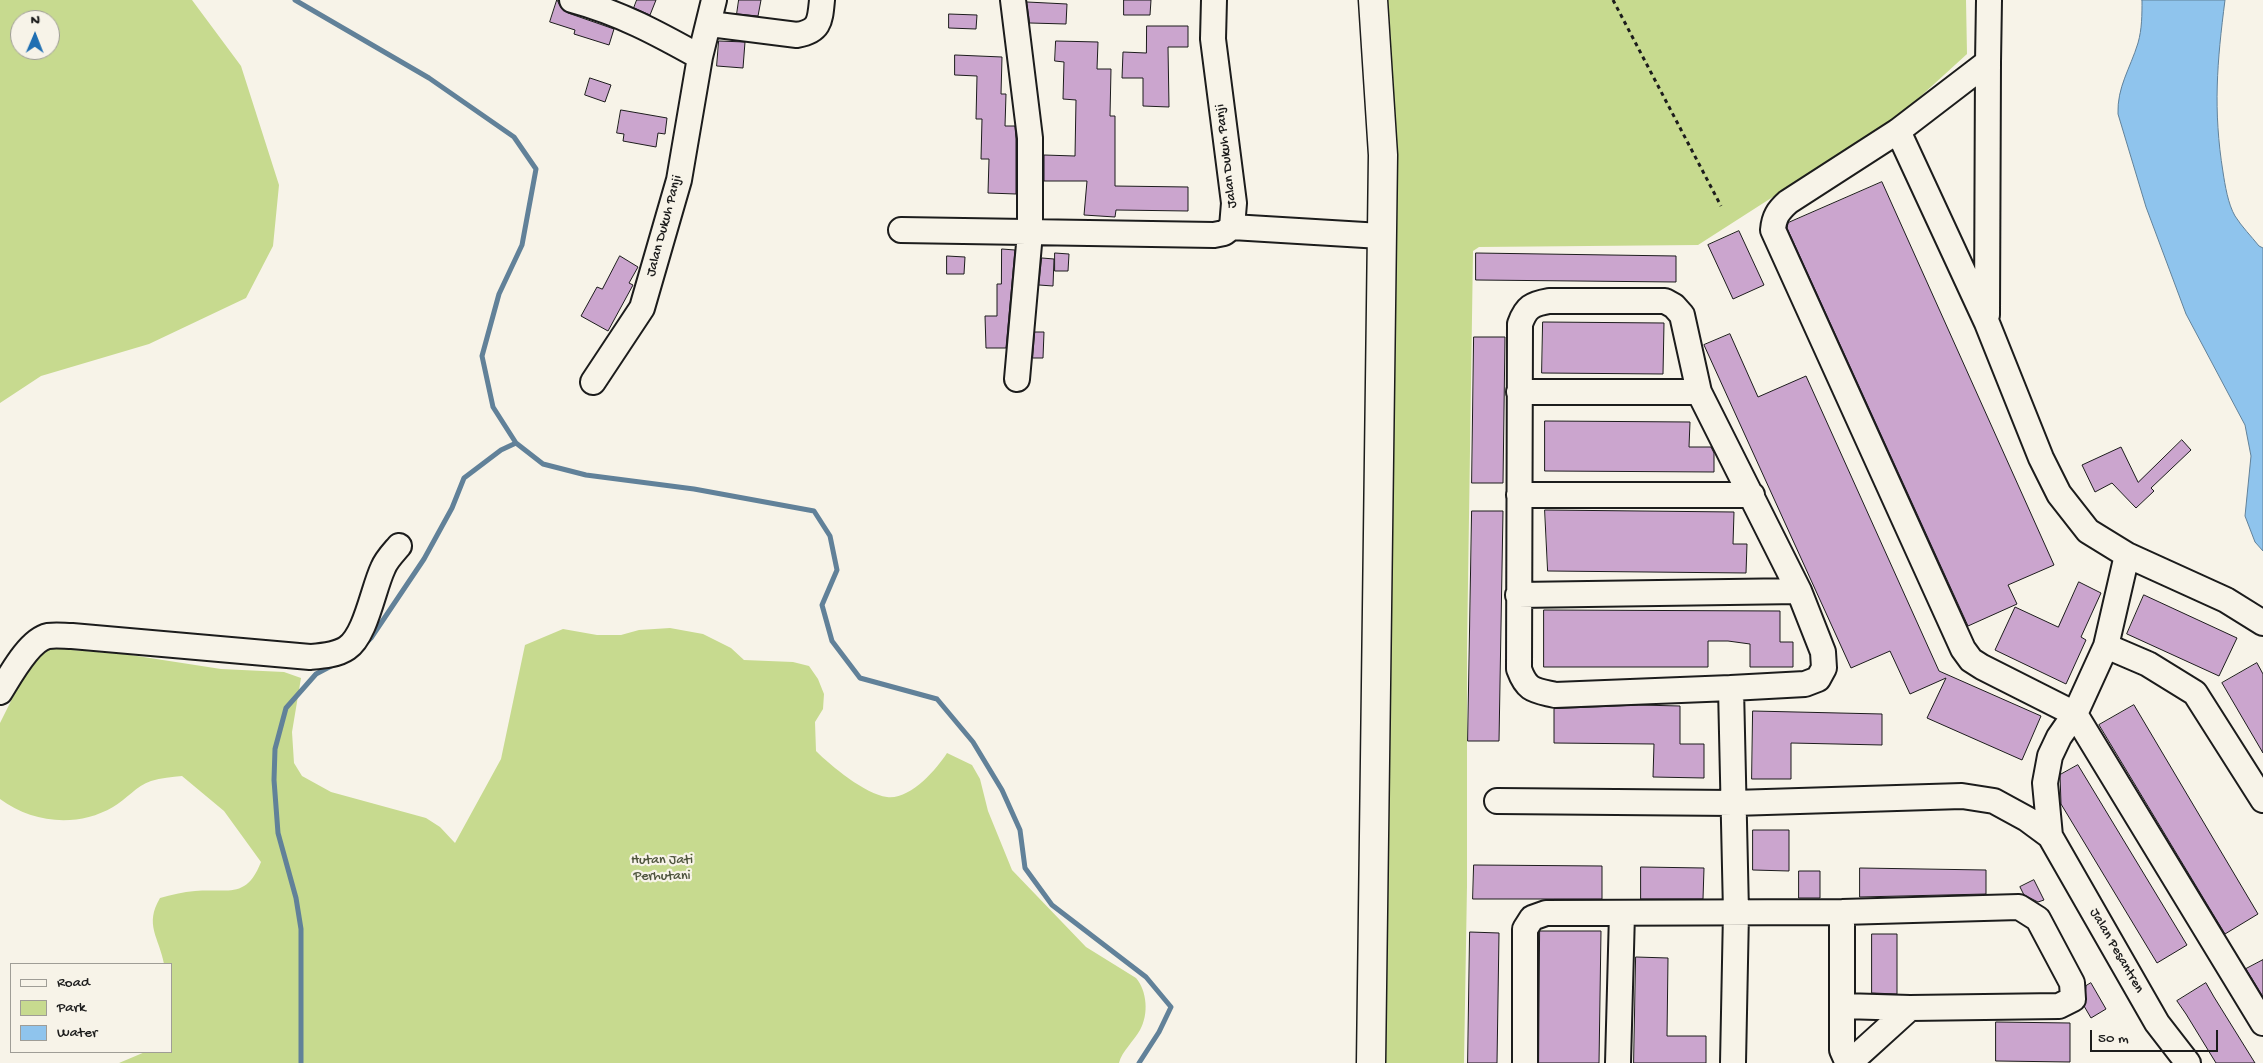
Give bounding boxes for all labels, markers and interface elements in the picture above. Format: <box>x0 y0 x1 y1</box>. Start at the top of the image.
north arrow <box>10 10 60 60</box>
text: N <box>31 12 40 29</box>
street label: Jalan Dukuh Panji <box>1212 103 1242 209</box>
street label: Jalan Dukuh Panji <box>643 173 687 279</box>
park label: Hutan Jati Perhutani <box>631 853 693 886</box>
street label: Jalan Pesantren <box>2085 906 2147 996</box>
legend <box>10 963 172 1053</box>
text: Road <box>57 974 90 992</box>
text: Park <box>57 999 86 1017</box>
scale bar <box>2093 1020 2220 1052</box>
text: Water <box>57 1024 97 1042</box>
text: 50 m <box>2098 1030 2129 1048</box>

